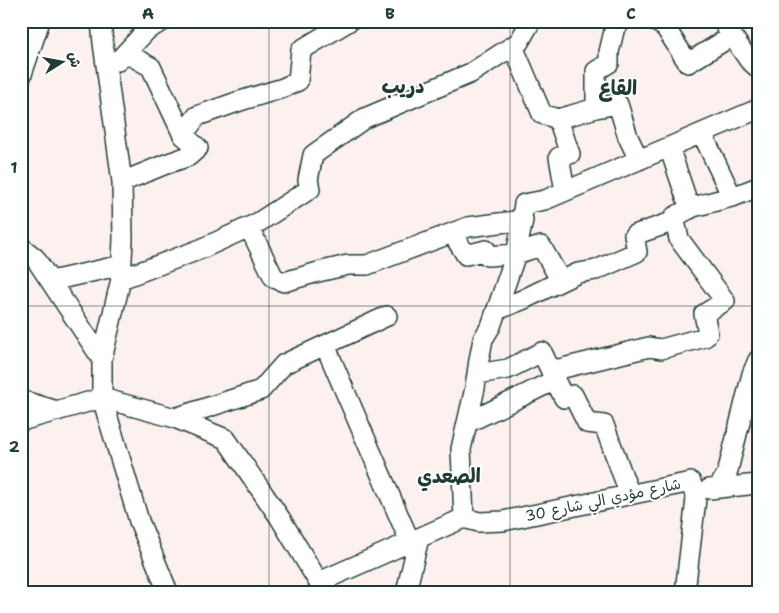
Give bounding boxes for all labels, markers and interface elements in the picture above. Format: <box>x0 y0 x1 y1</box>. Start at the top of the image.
text: A <box>142 3 154 24</box>
text: B <box>385 3 395 24</box>
text: C <box>626 3 636 24</box>
north arrow <box>38 38 88 88</box>
text: ش <box>64 50 85 69</box>
district label: دريب <box>381 73 425 99</box>
district label: القاع <box>599 75 637 102</box>
text: 1 <box>10 157 18 178</box>
text: 2 <box>8 436 20 457</box>
district label: الصعدي <box>417 463 481 492</box>
street label: شارع مؤدي الي شارع 30 <box>523 474 683 529</box>

